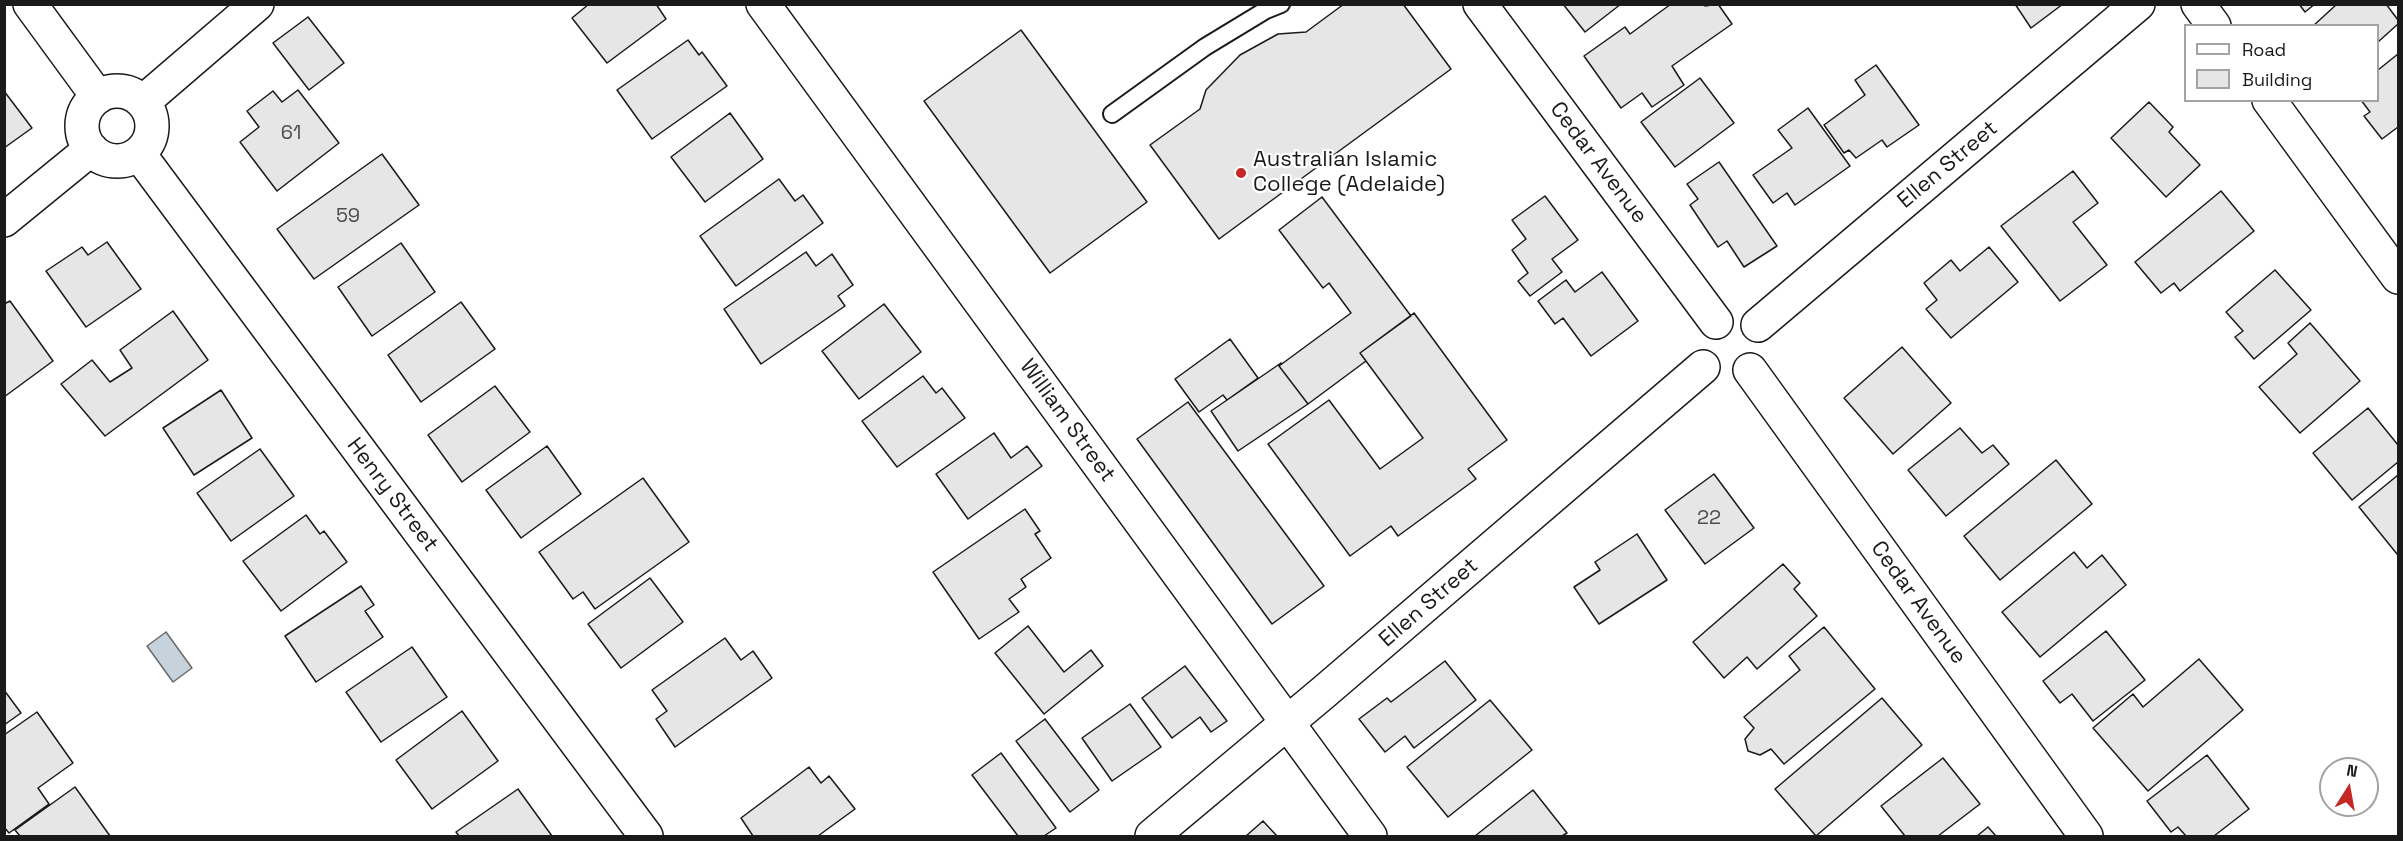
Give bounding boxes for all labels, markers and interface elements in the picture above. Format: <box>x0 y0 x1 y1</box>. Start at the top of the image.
legend <box>2184 24 2379 102</box>
text: Road <box>2242 38 2286 61</box>
text: Building <box>2242 68 2312 91</box>
street label: Cedar Avenue <box>1544 97 1652 229</box>
street label: Ellen Street <box>1893 115 2003 215</box>
house number: 61 <box>281 122 301 146</box>
place label: Australian Islamic College (Adelaide) <box>1253 147 1445 198</box>
marker: Australian Islamic College (Adelaide) <box>1234 166 1248 180</box>
house number: 59 <box>336 205 360 229</box>
street label: William Street <box>1014 354 1120 488</box>
street label: Henry Street <box>341 433 443 557</box>
house number: 22 <box>1697 507 1721 531</box>
street label: Cedar Avenue <box>1865 536 1971 670</box>
street label: Ellen Street <box>1374 553 1484 653</box>
north arrow <box>2319 757 2379 817</box>
text: N <box>2345 759 2359 782</box>

